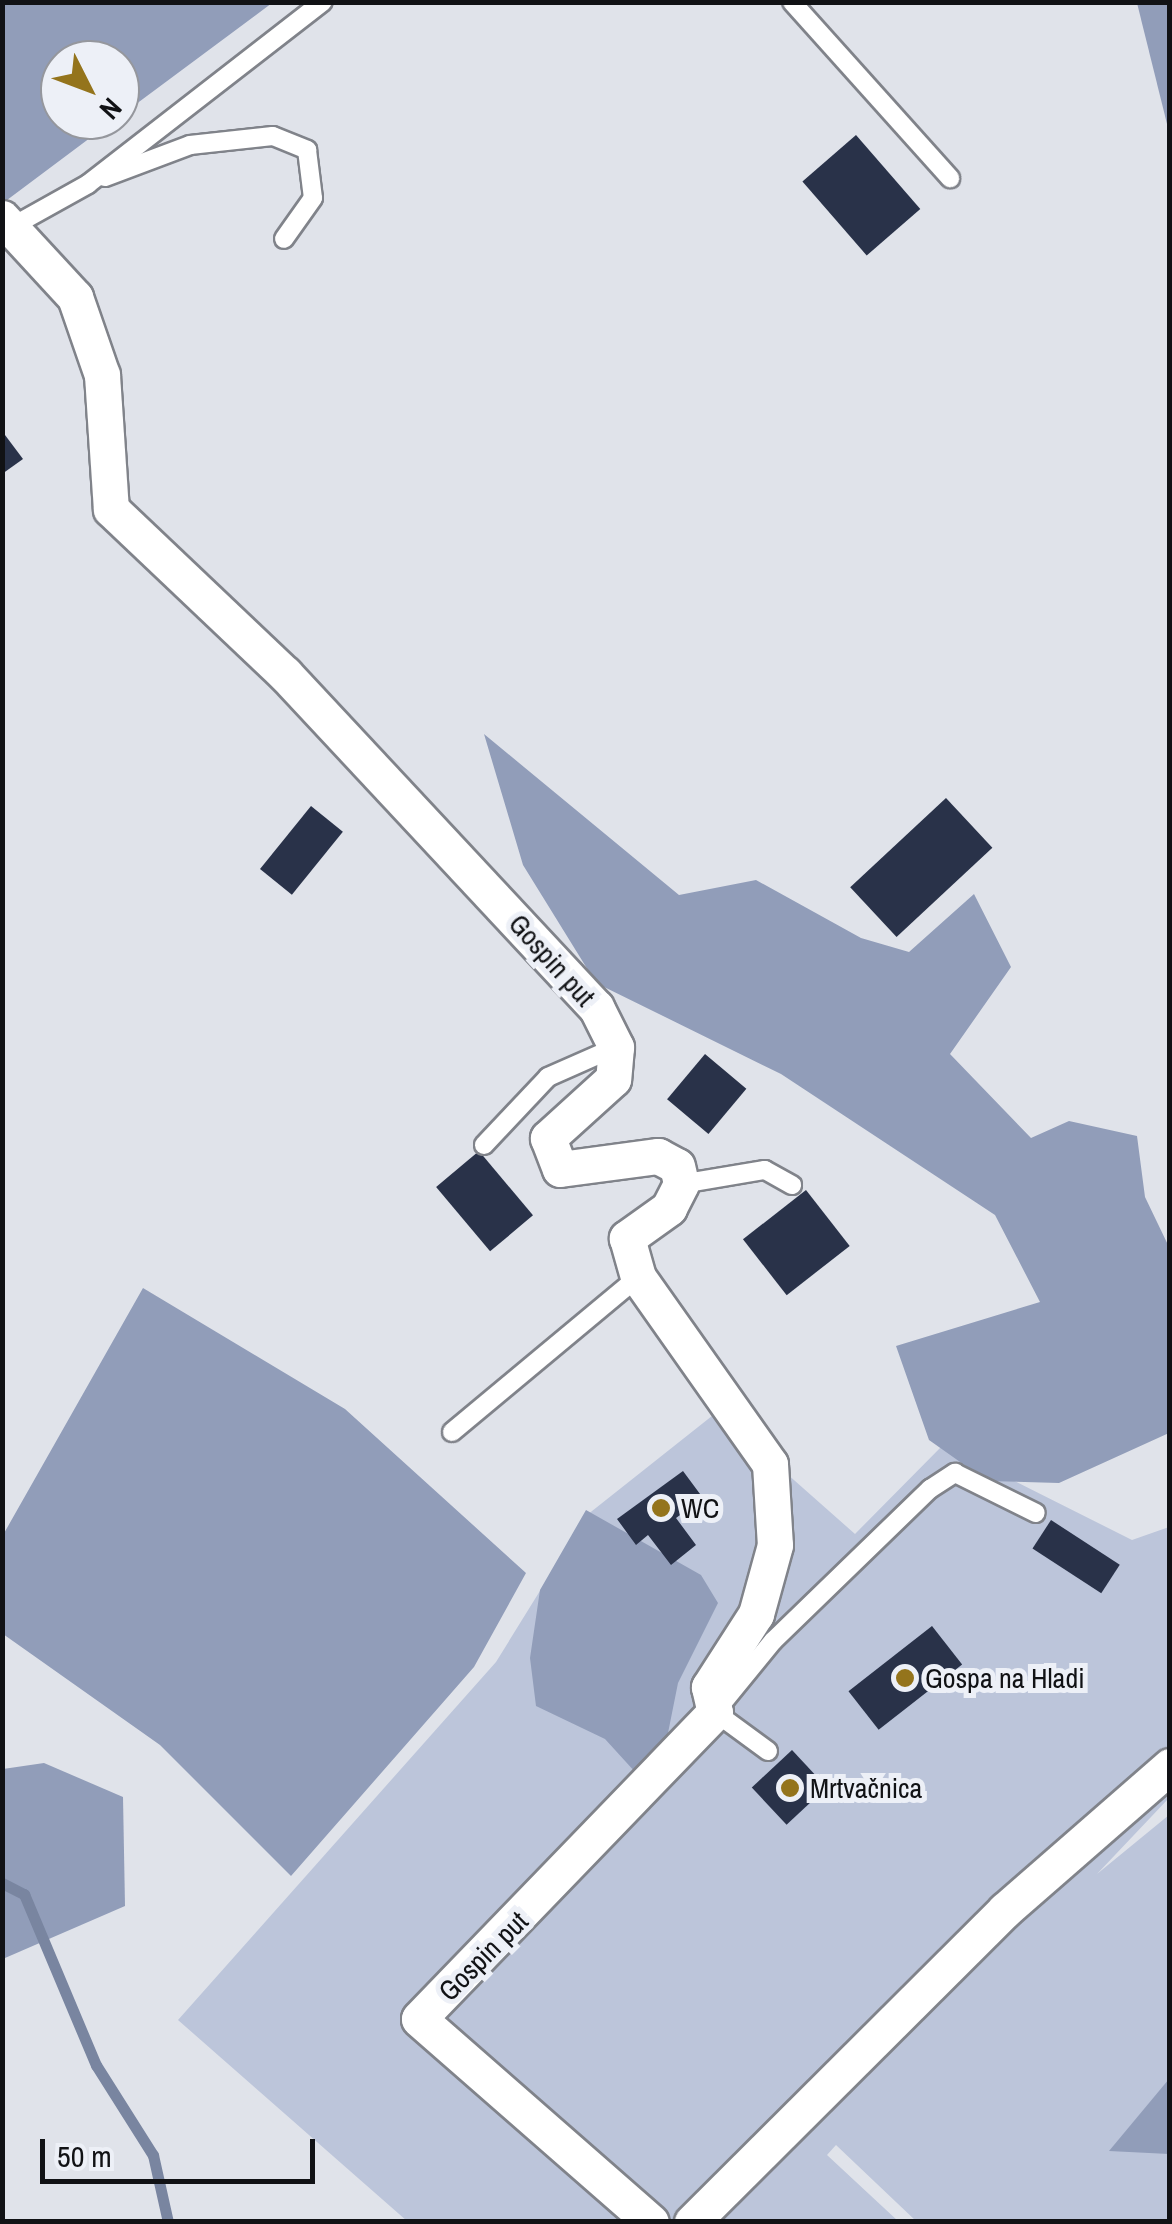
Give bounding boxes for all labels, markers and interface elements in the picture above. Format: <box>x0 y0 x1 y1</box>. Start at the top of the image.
north arrow <box>40 40 140 140</box>
text: N <box>91 90 130 128</box>
street label: Gospin put <box>502 907 602 1013</box>
place label: WC <box>681 1491 719 1525</box>
marker: WC <box>650 1497 672 1519</box>
place label: Gospa na Hladi <box>925 1661 1085 1695</box>
marker: Gospa na Hladi <box>894 1667 916 1689</box>
place label: Mrtvačnica <box>810 1771 922 1805</box>
marker: Mrtvačnica <box>779 1777 801 1799</box>
street label: Gospin put <box>431 1904 535 2008</box>
scale bar <box>45 2119 320 2181</box>
text: 50 m <box>57 2136 112 2176</box>

